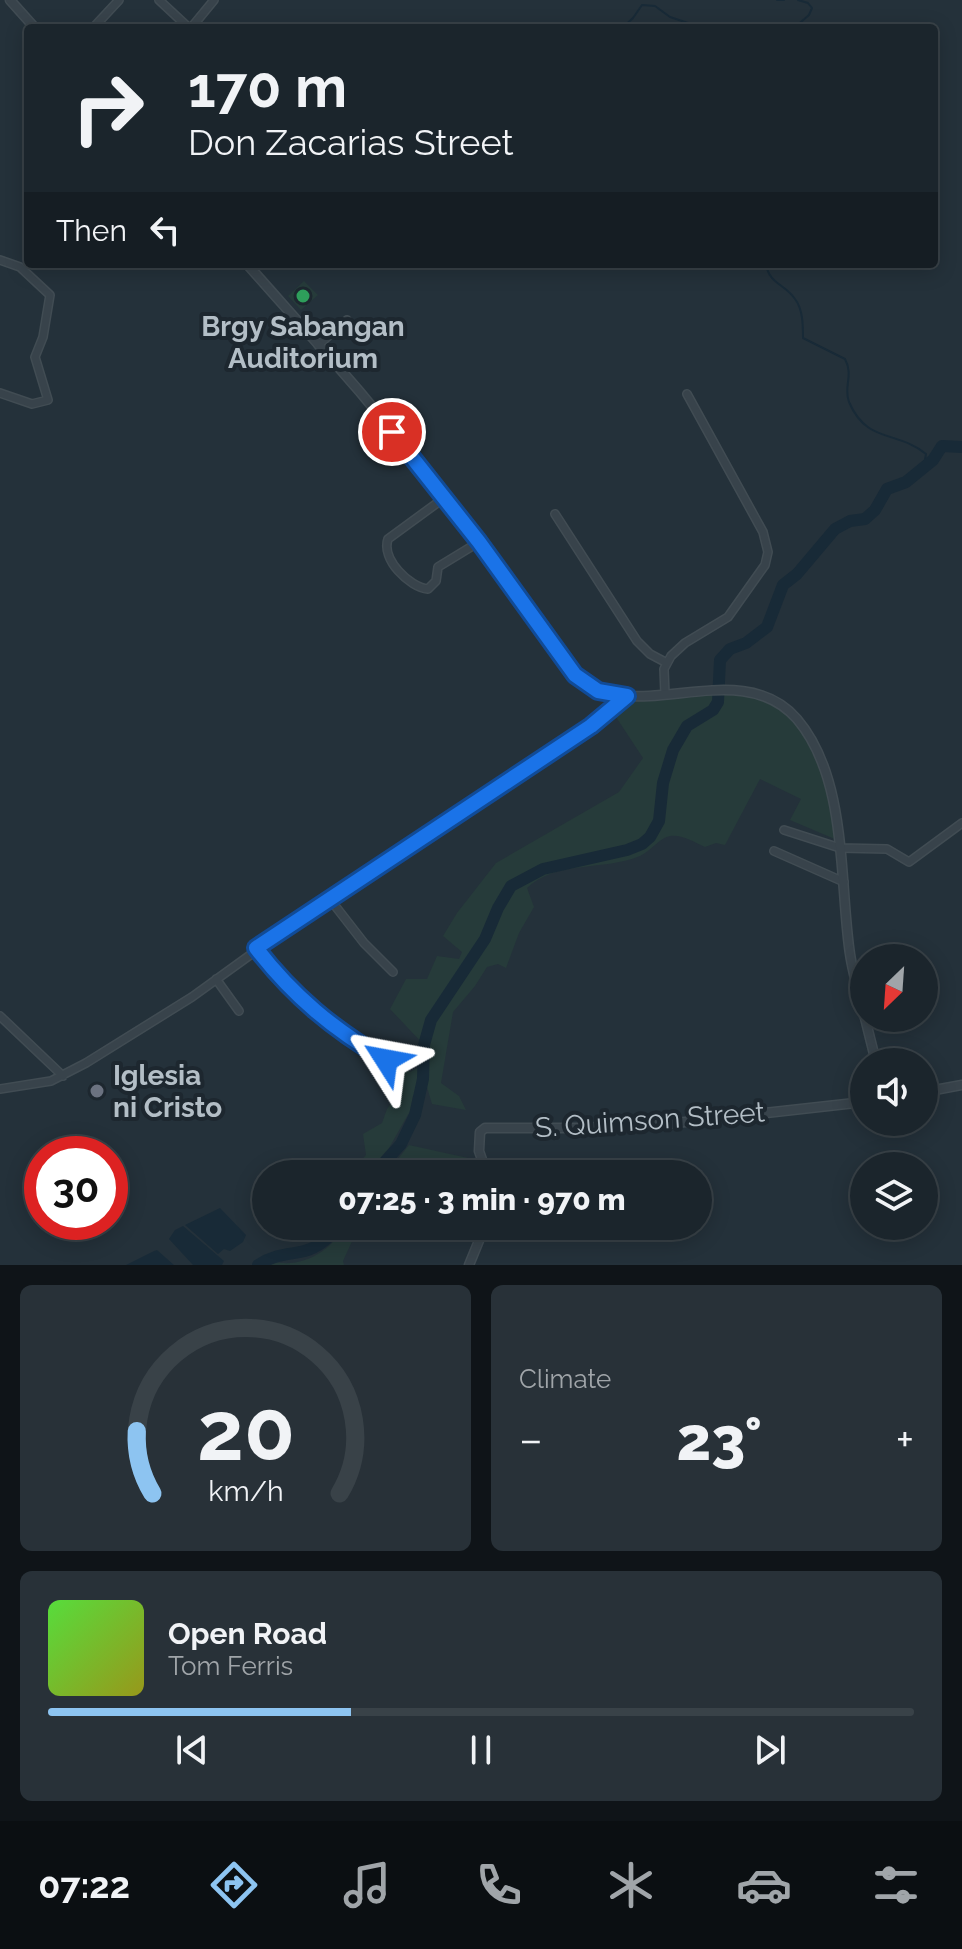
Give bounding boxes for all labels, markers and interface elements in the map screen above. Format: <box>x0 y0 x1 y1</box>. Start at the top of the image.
text: 170 m <box>188 54 347 120</box>
icon: right <box>56 56 160 160</box>
text: Don Zacarias Street <box>188 121 513 163</box>
icon: left <box>143 208 187 252</box>
text: Then <box>56 213 127 248</box>
marker: Brgy Sabangan Auditorium <box>294 287 312 305</box>
place label: Brgy Sabangan Auditorium <box>201 310 405 375</box>
pin <box>358 398 426 466</box>
icon: arrive <box>370 410 414 454</box>
north arrow <box>850 944 938 1032</box>
map controls <box>850 944 938 1240</box>
position arrow <box>344 1018 428 1102</box>
button: sound <box>850 1048 938 1136</box>
place label: Iglesia ni Cristo <box>113 1059 222 1124</box>
marker: Iglesia ni Cristo <box>88 1082 106 1100</box>
street label: S. Quimson Street <box>534 1095 767 1144</box>
speed limit sign: 30 <box>24 1136 128 1240</box>
button: layers <box>850 1152 938 1240</box>
text: 07:25 · 3 min · 970 m <box>338 1182 626 1217</box>
text: Climate <box>519 1364 611 1394</box>
text: 20 <box>197 1382 294 1479</box>
text: 23° <box>676 1404 762 1474</box>
text: − <box>519 1414 543 1465</box>
text: + <box>896 1414 914 1465</box>
text: km/h <box>208 1474 283 1508</box>
text: Open Road <box>168 1616 327 1651</box>
text: Tom Ferris <box>168 1651 293 1681</box>
icon: previous <box>170 1728 214 1772</box>
icon: pause <box>459 1728 503 1772</box>
icon: next <box>748 1728 792 1772</box>
icon: directions <box>206 1857 262 1913</box>
icon: music <box>339 1857 395 1913</box>
icon: phone <box>471 1857 527 1913</box>
icon: climate <box>603 1857 659 1913</box>
icon: car <box>736 1857 792 1913</box>
icon: filters <box>868 1857 924 1913</box>
text: 07:22 <box>38 1864 130 1906</box>

